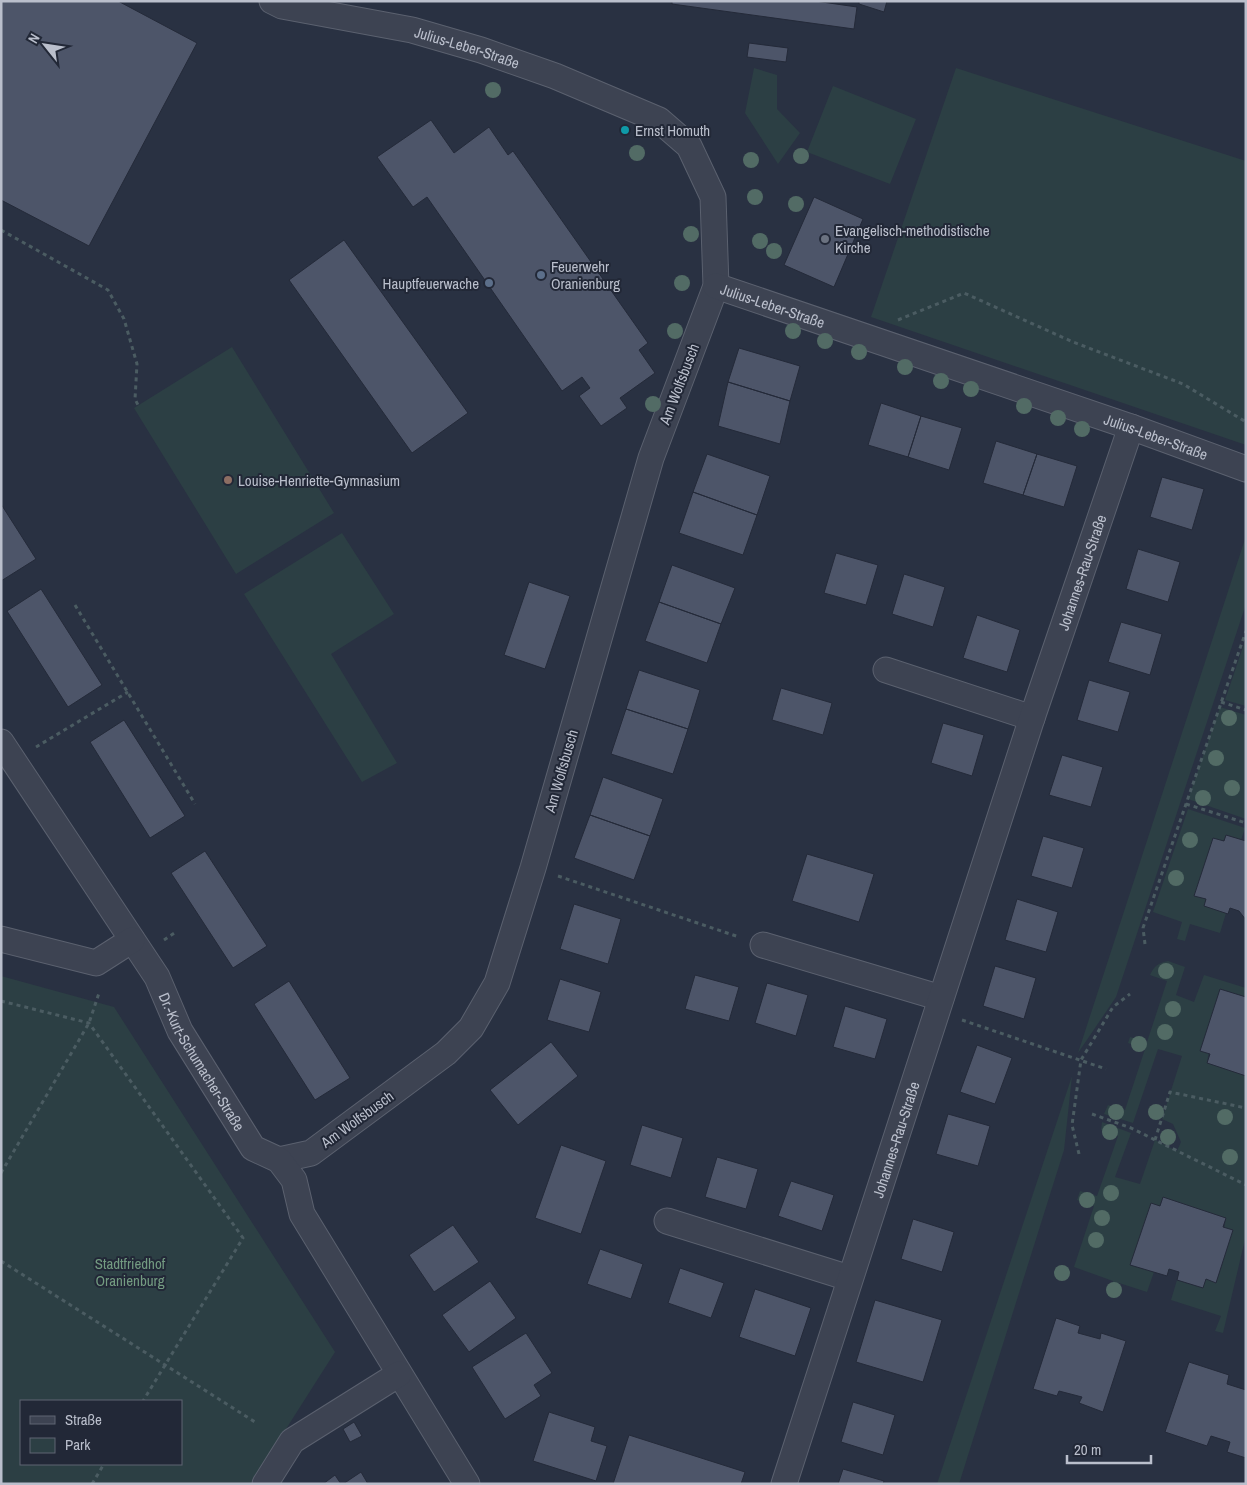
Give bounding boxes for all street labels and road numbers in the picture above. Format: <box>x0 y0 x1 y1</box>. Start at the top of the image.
street label: Julius-Leber-Straße <box>412 21 523 73</box>
street label: Julius-Leber-Straße <box>718 278 828 333</box>
street label: Am Wolfsbusch <box>654 340 704 428</box>
street label: Julius-Leber-Straße <box>1101 408 1211 465</box>
street label: Johannes-Rau-Straße <box>1052 511 1111 633</box>
street label: Am Wolfsbusch <box>539 727 583 816</box>
street label: Dr.-Kurt-Schumacher-Straße <box>154 989 250 1135</box>
street label: Johannes-Rau-Straße <box>867 1079 924 1200</box>
street label: Am Wolfsbusch <box>316 1085 398 1153</box>

